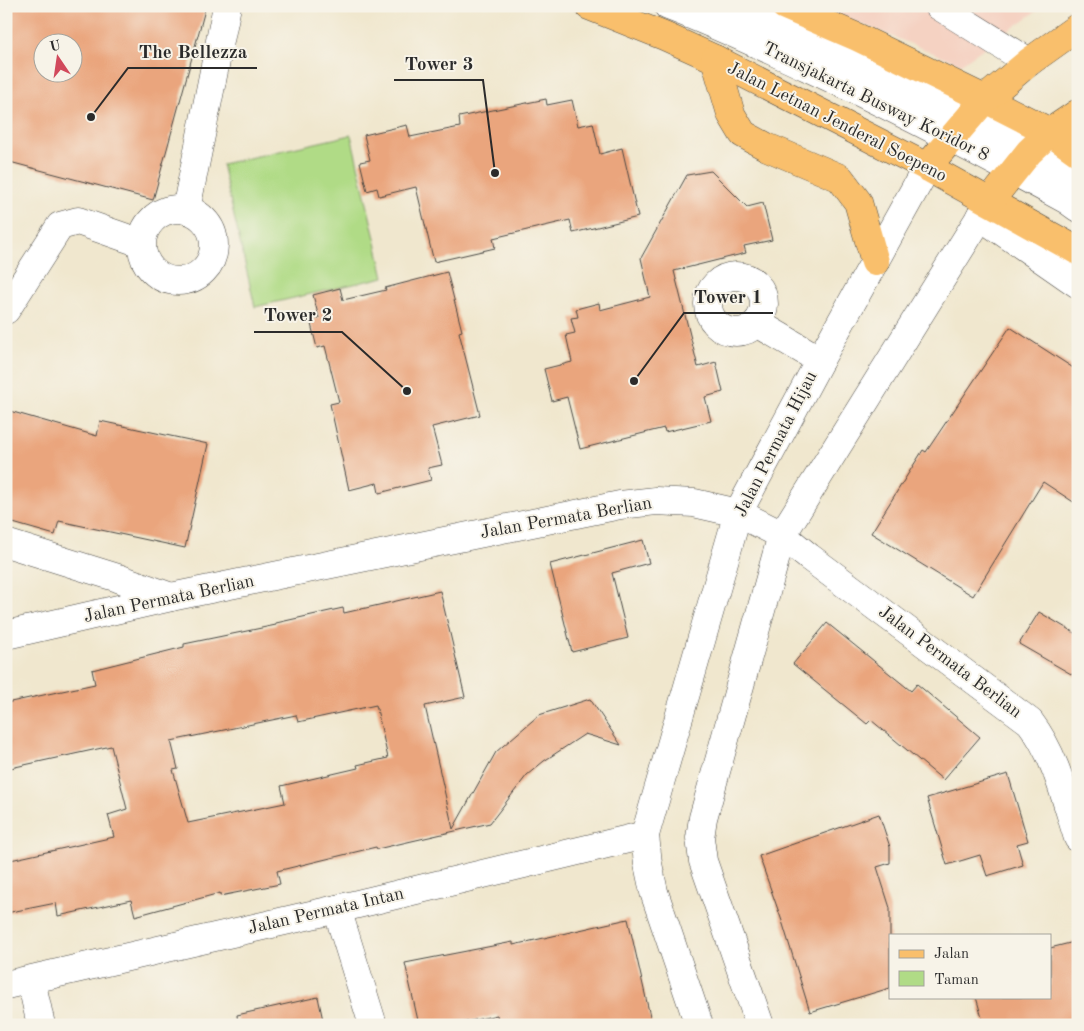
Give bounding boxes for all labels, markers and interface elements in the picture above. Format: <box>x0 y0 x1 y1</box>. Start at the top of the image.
north arrow <box>32 32 82 82</box>
callout: The Bellezza <box>128 34 257 68</box>
text: U <box>48 38 62 54</box>
street label: Transjakarta Busway Koridor 8 <box>760 39 992 165</box>
text: The Bellezza <box>139 44 248 63</box>
callout: Tower 3 <box>394 46 483 80</box>
text: Tower 3 <box>405 56 473 75</box>
street label: Jalan Letnan Jenderal Soepeno <box>725 59 950 185</box>
callout: Tower 1 <box>684 279 773 313</box>
text: Tower 1 <box>694 289 762 308</box>
callout: Tower 2 <box>254 298 342 332</box>
text: Tower 2 <box>264 307 332 326</box>
street label: Jalan Permata Hijau <box>731 368 821 520</box>
street label: Jalan Permata Berlian <box>479 494 653 542</box>
street label: Jalan Permata Berlian <box>82 572 256 626</box>
street label: Jalan Permata Berlian <box>875 602 1025 722</box>
street label: Jalan Permata Intan <box>246 884 406 938</box>
legend <box>889 934 1052 998</box>
text: Jalan <box>934 947 969 962</box>
text: Taman <box>934 973 979 988</box>

